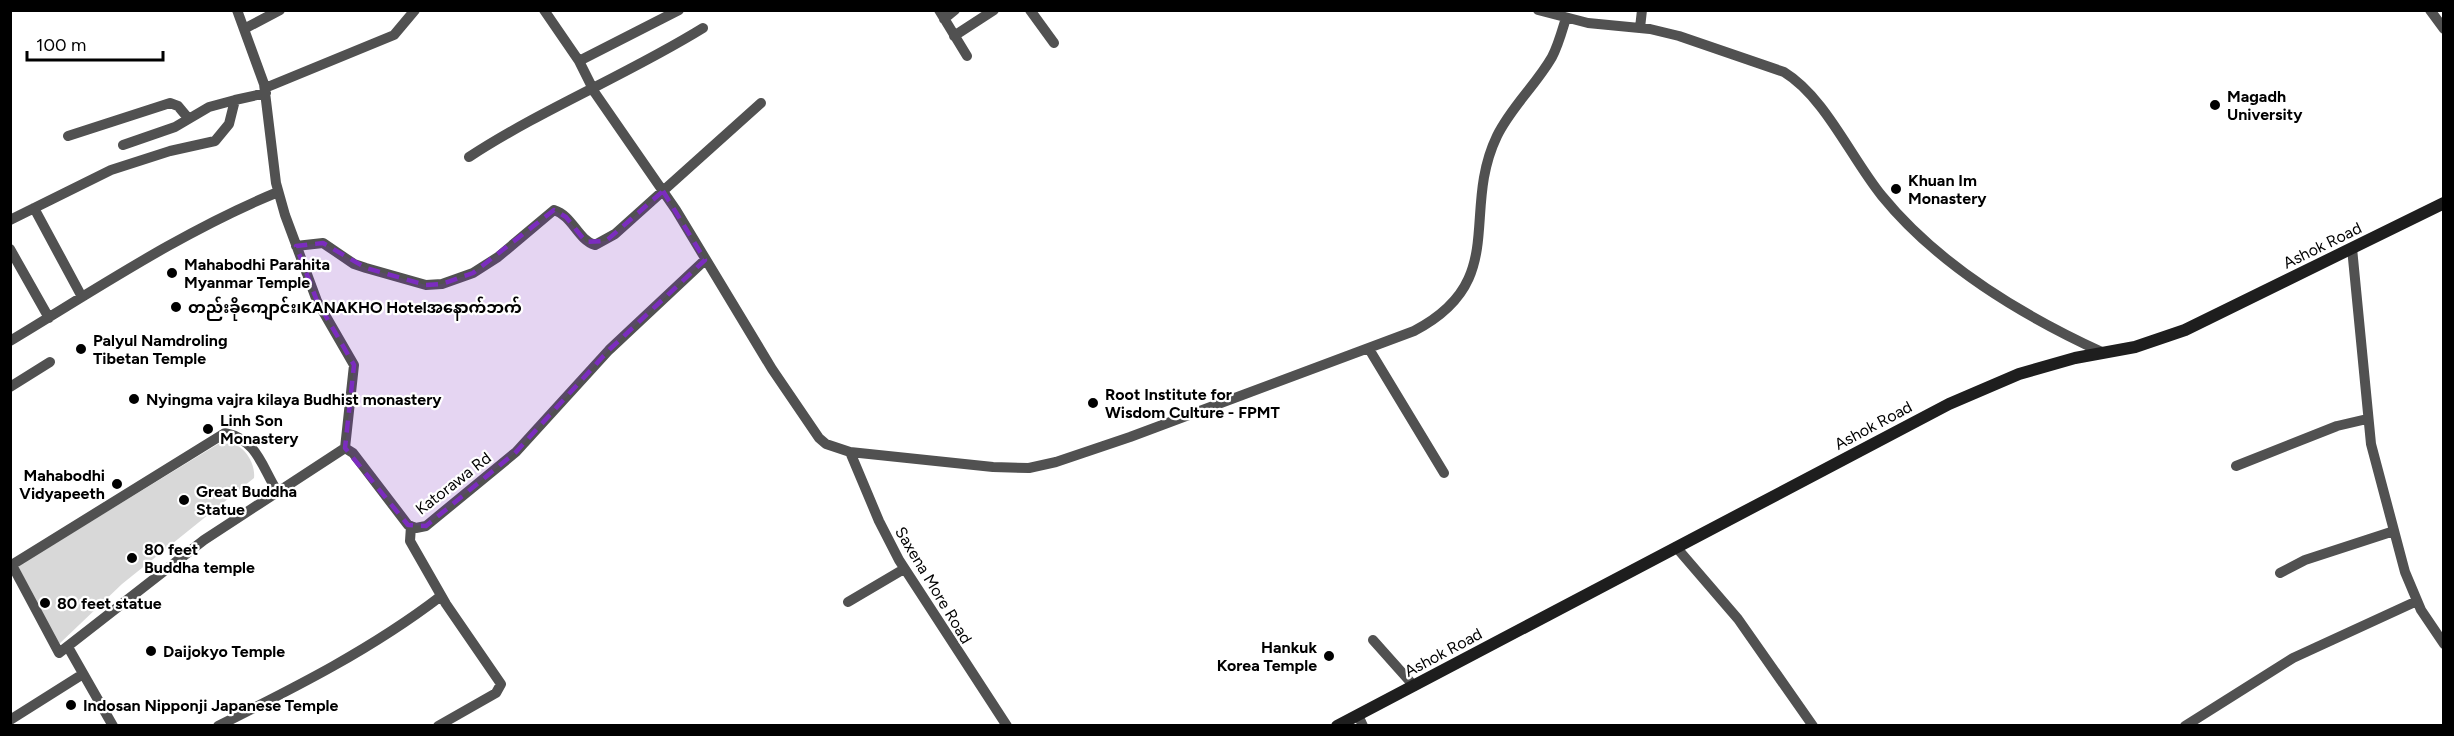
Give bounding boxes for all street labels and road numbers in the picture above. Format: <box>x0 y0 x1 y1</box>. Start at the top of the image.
street label: Ashok Road <box>2280 218 2365 273</box>
street label: Ashok Road <box>1831 397 1915 454</box>
street label: Katorawa Rd <box>412 448 495 519</box>
street label: Saxena More Road <box>891 523 976 647</box>
street label: Ashok Road <box>1401 624 1485 681</box>

